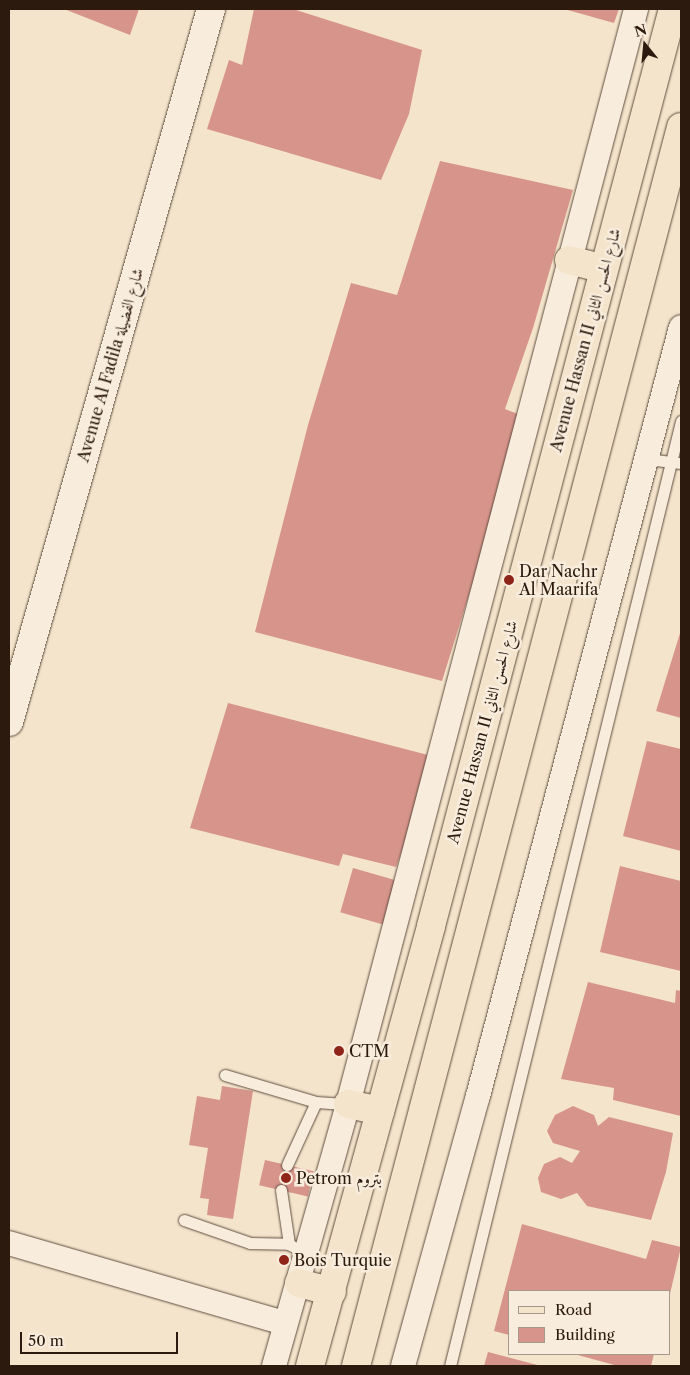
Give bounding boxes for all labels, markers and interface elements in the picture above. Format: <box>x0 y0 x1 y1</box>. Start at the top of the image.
north arrow <box>620 20 670 70</box>
text: N <box>632 20 649 41</box>
street label: Avenue Hassan II شارع الحسن الثاني <box>546 226 624 454</box>
street label: Avenue Al Fadila شارع الفضيلة <box>73 265 147 465</box>
place label: Dar Nachr Al Maarifa <box>519 561 599 599</box>
marker: Dar Nachr Al Maarifa <box>503 574 515 586</box>
street label: Avenue Hassan II شارع الحسن الثاني <box>443 618 521 846</box>
place label: CTM <box>349 1041 389 1061</box>
marker: CTM <box>333 1045 345 1057</box>
place label: Petrom بتروم <box>296 1168 382 1188</box>
marker: Petrom بتروم <box>280 1172 292 1184</box>
place label: Bois Turquie <box>294 1250 392 1270</box>
marker: Bois Turquie <box>278 1254 290 1266</box>
legend <box>508 1290 670 1355</box>
text: Road <box>555 1300 592 1319</box>
scale bar <box>22 1322 180 1354</box>
text: Building <box>555 1325 615 1344</box>
text: 50 m <box>28 1331 64 1350</box>

